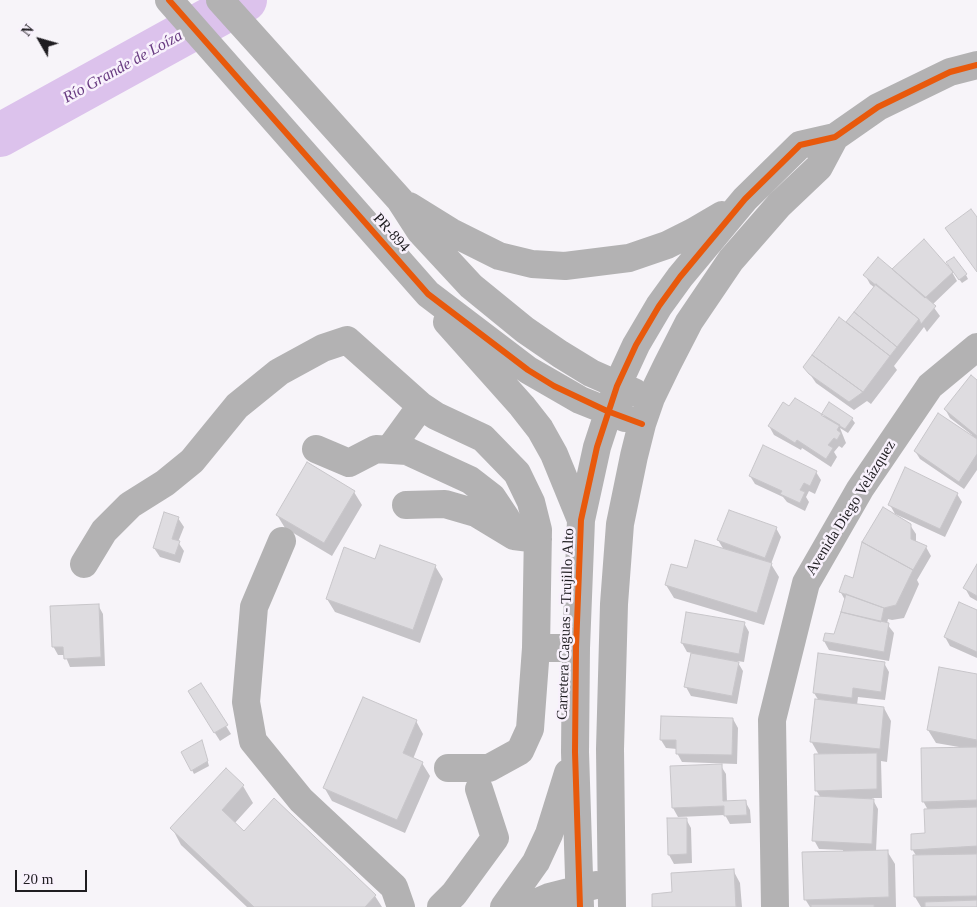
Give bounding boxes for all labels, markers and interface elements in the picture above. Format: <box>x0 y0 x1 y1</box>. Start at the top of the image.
north arrow <box>15 15 65 65</box>
text: N <box>19 22 37 39</box>
water label: Río Grande de Loíza <box>60 26 186 108</box>
street label: PR-894 <box>369 210 413 256</box>
street label: Avenida Diego Velázquez <box>802 437 900 579</box>
street label: Carretera Caguas - Trujillo Alto <box>554 528 578 720</box>
scale bar <box>18 860 90 892</box>
text: 20 m <box>23 871 53 887</box>

